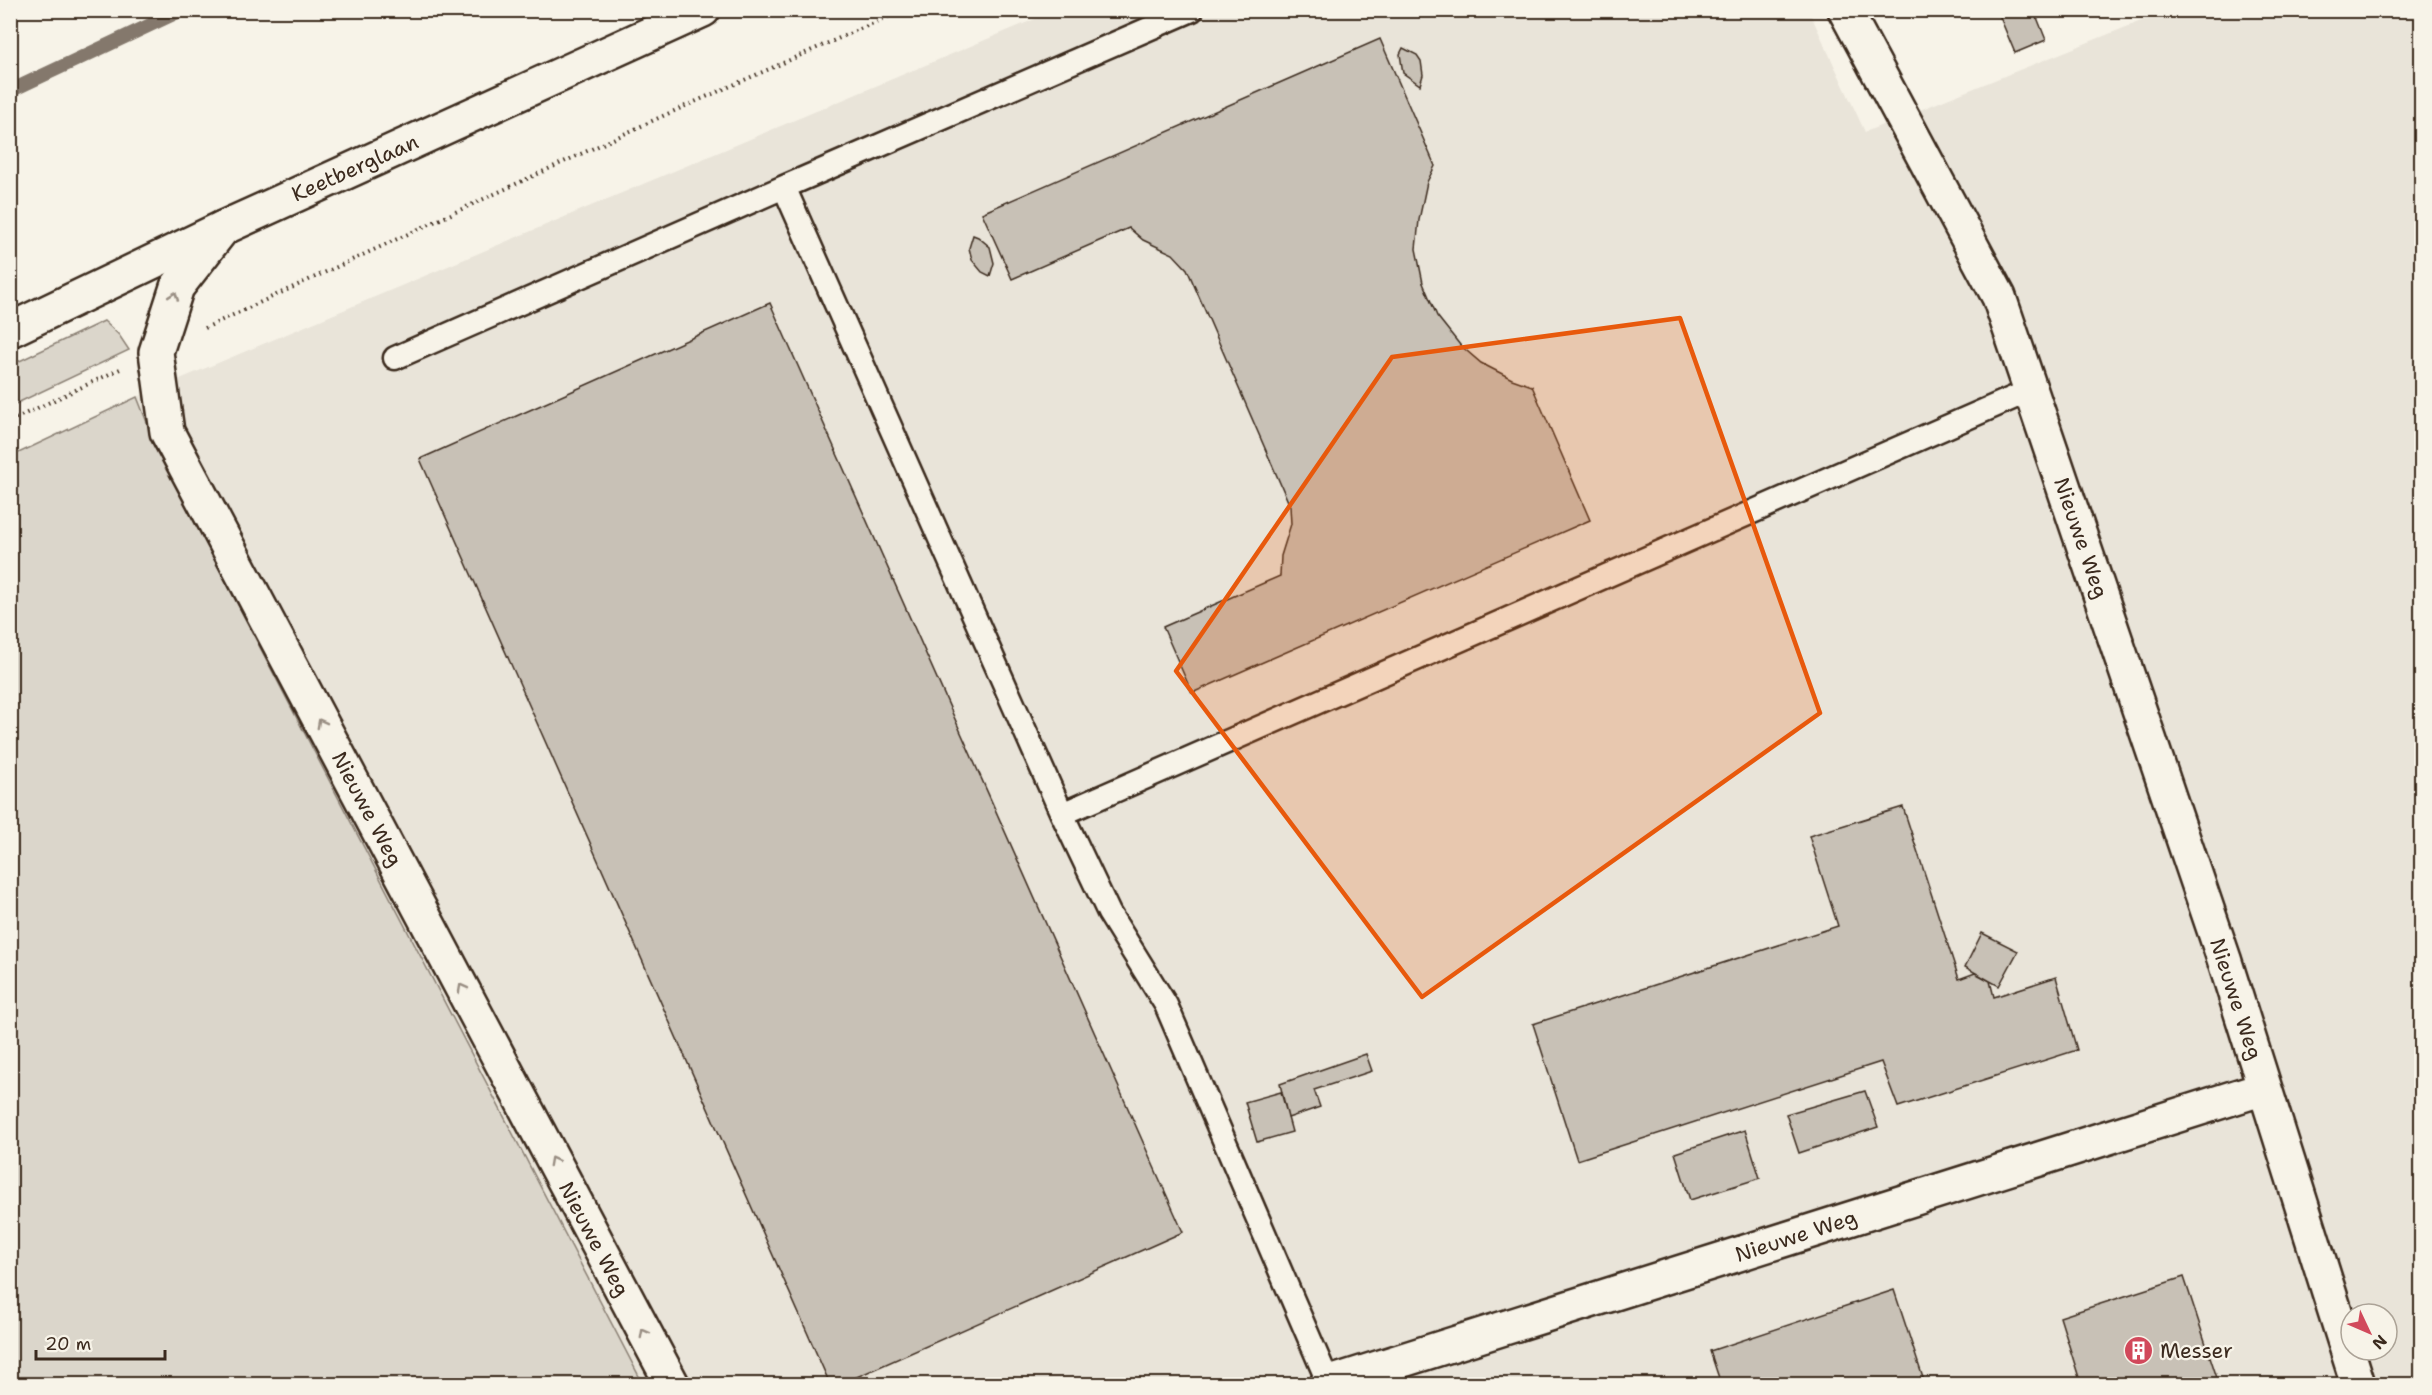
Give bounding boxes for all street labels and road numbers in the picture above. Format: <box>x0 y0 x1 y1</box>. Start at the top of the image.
street label: Keetberglaan <box>287 128 423 208</box>
street label: Nieuwe Weg <box>2047 474 2115 602</box>
street label: Nieuwe Weg <box>325 747 409 871</box>
street label: Nieuwe Weg <box>2203 935 2269 1063</box>
street label: Nieuwe Weg <box>552 1177 636 1301</box>
street label: Nieuwe Weg <box>1732 1203 1860 1269</box>

